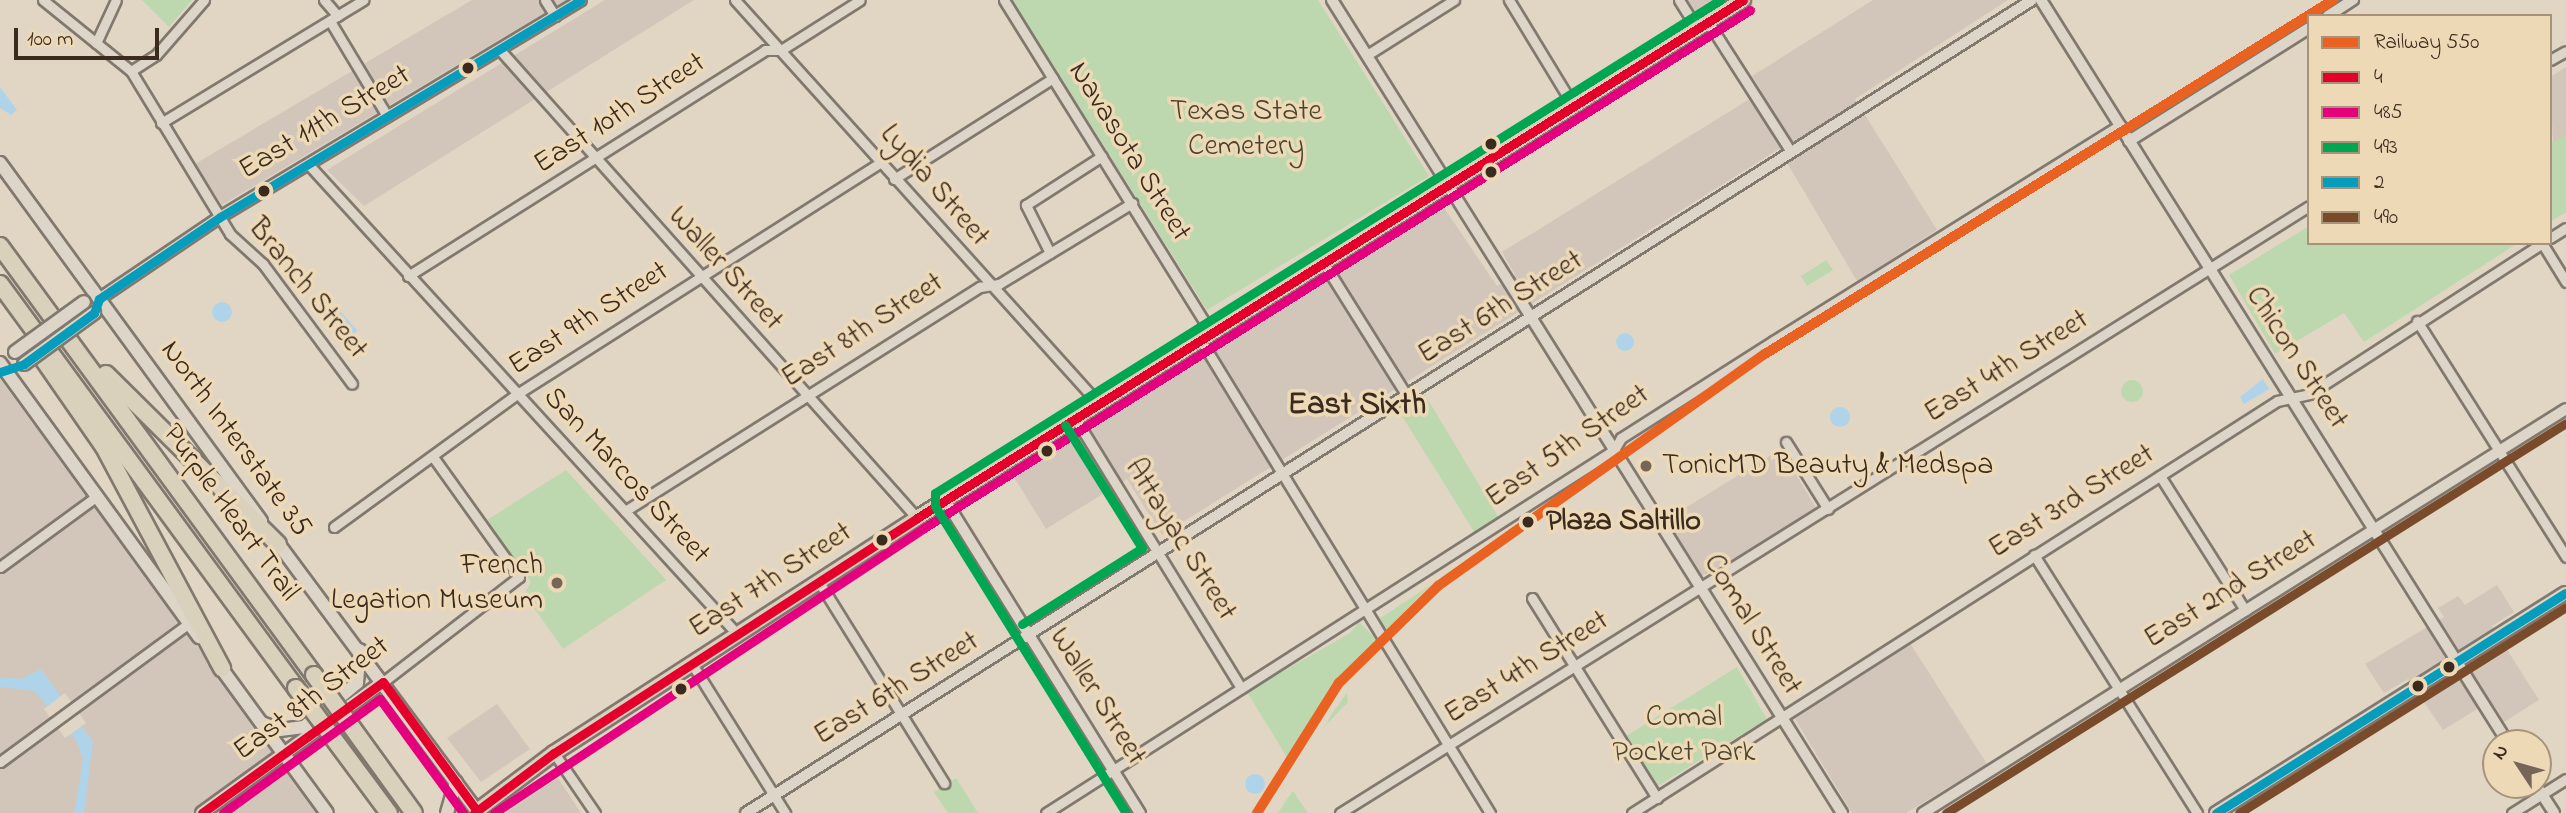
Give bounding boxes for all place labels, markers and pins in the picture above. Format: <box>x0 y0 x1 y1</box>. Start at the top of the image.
unlabelled marker <box>461 61 475 75</box>
unlabelled marker <box>1484 137 1498 151</box>
unlabelled marker <box>1484 165 1498 179</box>
unlabelled marker <box>257 184 271 198</box>
unlabelled marker <box>1040 444 1054 458</box>
place label: TonicMD Beauty & Medspa <box>1662 448 1993 484</box>
marker: TonicMD Beauty & Medspa <box>1636 456 1656 476</box>
place label: Plaza Saltillo <box>1546 504 1701 540</box>
marker: Plaza Saltillo <box>1517 511 1539 533</box>
unlabelled marker <box>875 533 889 547</box>
place label: French Legation Museum <box>331 548 543 618</box>
marker: French Legation Museum <box>549 575 565 591</box>
unlabelled marker <box>2442 660 2456 674</box>
unlabelled marker <box>2411 679 2425 693</box>
unlabelled marker <box>674 682 688 696</box>

